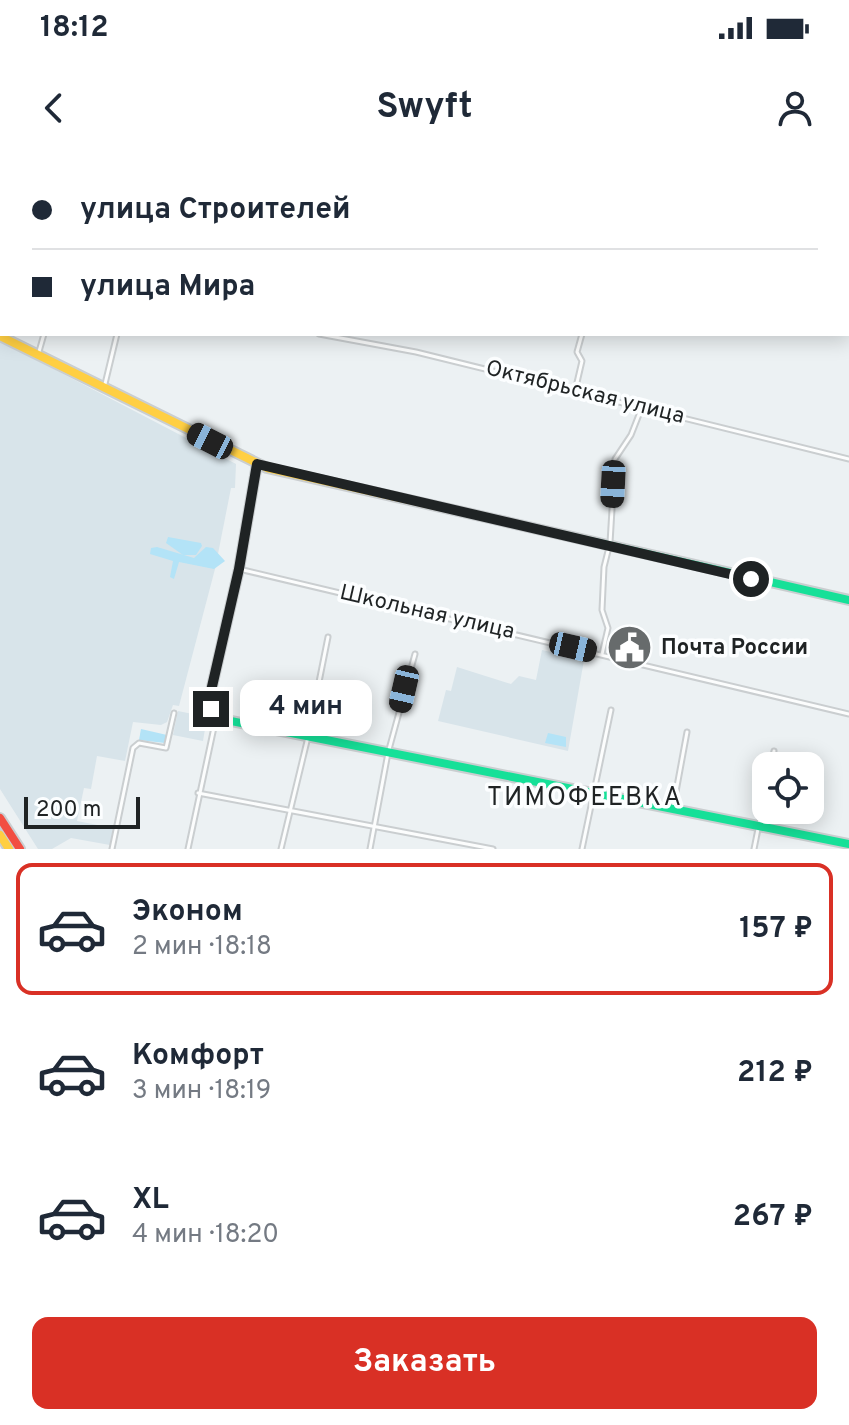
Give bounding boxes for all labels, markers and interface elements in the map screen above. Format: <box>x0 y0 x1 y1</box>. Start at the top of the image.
text: 18:12 <box>40 10 109 47</box>
text: Swyft <box>376 85 473 131</box>
icon: back <box>32 86 76 130</box>
icon: person <box>773 86 817 130</box>
text: улица Строителей <box>80 192 351 229</box>
text: улица Мира <box>80 269 255 306</box>
street label: Октябрьская улица <box>483 355 687 431</box>
car <box>183 419 237 463</box>
car <box>600 459 626 509</box>
route start <box>733 561 769 597</box>
street label: Школьная улица <box>337 580 517 646</box>
public building icon: Почта России <box>606 624 654 672</box>
car <box>547 630 599 664</box>
place label: Почта России <box>661 635 808 662</box>
car <box>387 663 421 715</box>
callout: 4 мин <box>239 681 371 737</box>
route end <box>193 691 229 727</box>
text: 4 мин <box>269 691 343 724</box>
map controls <box>752 752 824 824</box>
button: locate <box>752 752 824 824</box>
district label: ТИМОФЕЕВКА <box>487 782 683 815</box>
scale bar <box>24 793 140 829</box>
text: 200 m <box>36 797 101 824</box>
icon: car <box>36 893 108 965</box>
text: Эконом <box>132 894 243 931</box>
text: 157 ₽ <box>739 911 813 948</box>
text: 2 мин · 18:18 <box>132 931 272 964</box>
icon: car <box>36 1037 108 1109</box>
text: Комфорт <box>132 1038 264 1075</box>
text: 212 ₽ <box>737 1055 813 1092</box>
text: 3 мин · 18:19 <box>132 1075 271 1108</box>
icon: car <box>36 1181 108 1253</box>
text: XL <box>132 1182 169 1219</box>
text: 267 ₽ <box>733 1199 813 1236</box>
text: 4 мин · 18:20 <box>132 1219 279 1252</box>
button: Заказать <box>32 1317 817 1409</box>

